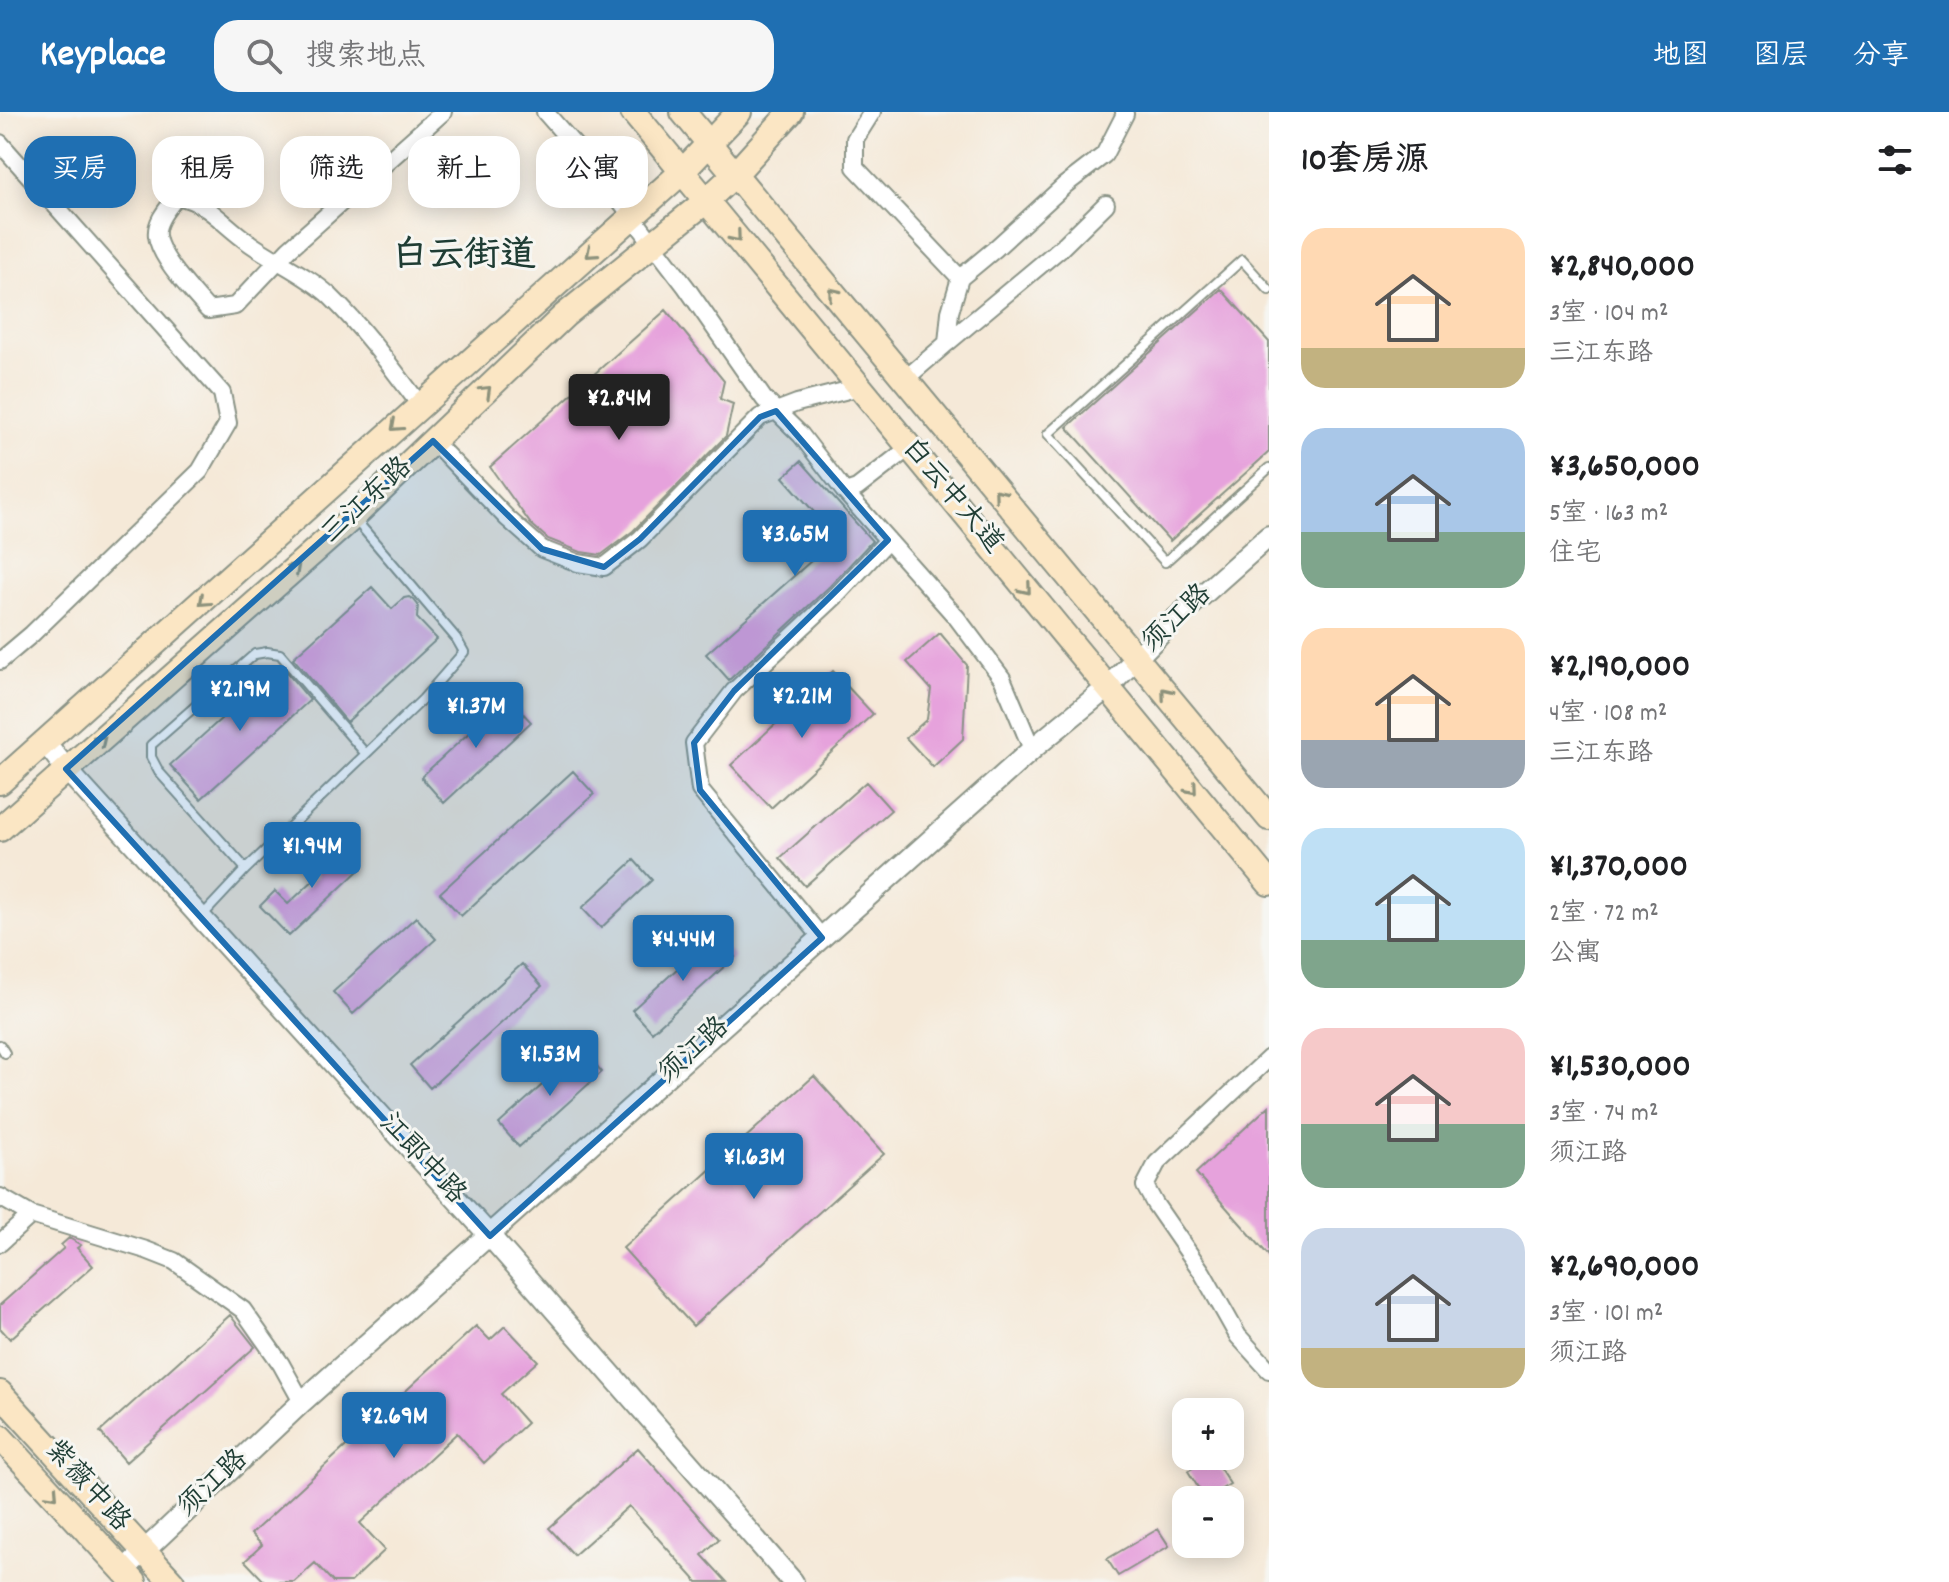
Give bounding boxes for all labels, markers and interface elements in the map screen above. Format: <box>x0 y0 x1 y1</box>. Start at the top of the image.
search box <box>214 20 774 92</box>
text: Keyplace <box>40 29 166 84</box>
icon: search <box>242 34 286 78</box>
text: 搜索地点 <box>306 37 426 80</box>
text: 地图 <box>1653 38 1709 78</box>
text: 图层 <box>1753 38 1809 78</box>
text: 分享 <box>1853 38 1909 78</box>
chip: 买房 <box>24 136 136 208</box>
chip: 租房 <box>152 136 264 208</box>
chip: 筛选 <box>280 136 392 208</box>
chip: 新上 <box>408 136 520 208</box>
chip: 公寓 <box>536 136 648 208</box>
text: 10套房源 <box>1301 138 1429 187</box>
icon: filters <box>1873 138 1917 182</box>
one-way arrow <box>726 228 741 242</box>
district label: 白云街道 <box>392 232 536 284</box>
one-way arrow <box>585 244 600 258</box>
text: ¥2,840,000 <box>1549 244 1695 293</box>
icon: home <box>1365 260 1461 356</box>
one-way arrow <box>828 288 843 303</box>
text: 3室 · 104 m² <box>1549 296 1668 333</box>
text: 三江东路 <box>1549 336 1653 373</box>
pin: ¥2.84M <box>554 374 684 442</box>
text: ¥2.84M <box>587 381 651 418</box>
one-way arrow <box>476 386 491 400</box>
one-way arrow <box>391 417 406 431</box>
street label: 白云中大道 <box>891 431 1011 563</box>
text: ¥3,650,000 <box>1549 444 1700 493</box>
street label: 三江东路 <box>313 449 423 555</box>
icon: home <box>1365 460 1461 556</box>
one-way arrow <box>994 488 1009 503</box>
text: 5室 · 163 m² <box>1549 496 1668 533</box>
pin: ¥3.65M <box>730 510 860 578</box>
text: ¥3.65M <box>761 517 829 554</box>
text: 住宅 <box>1549 536 1601 573</box>
one-way arrow <box>286 563 301 578</box>
street label: 须江路 <box>1134 576 1222 664</box>
one-way arrow <box>1017 579 1031 594</box>
one-way arrow <box>198 591 213 605</box>
text: ¥2,190,000 <box>1549 644 1690 693</box>
icon: home <box>1365 660 1461 756</box>
pin: ¥2.19M <box>175 665 305 733</box>
text: ¥2.19M <box>209 672 271 709</box>
pin: ¥2.21M <box>737 672 867 740</box>
text: ¥2.21M <box>772 679 832 716</box>
pin: ¥1.37M <box>411 682 541 750</box>
one-way arrow <box>1161 688 1176 703</box>
text: ¥1.37M <box>446 689 506 726</box>
text: 4室 · 108 m² <box>1549 696 1667 733</box>
one-way arrow <box>92 736 107 750</box>
text: 三江东路 <box>1549 736 1653 773</box>
one-way arrow <box>1182 780 1197 794</box>
pin: ¥1.94M <box>247 822 377 890</box>
text: ¥1.94M <box>282 829 342 866</box>
text: ¥1,370,000 <box>1549 844 1688 893</box>
icon: home <box>1365 860 1461 956</box>
text: 2室 · 72 m² <box>1549 896 1659 933</box>
pin: ¥4.44M <box>618 915 748 983</box>
text: ¥4.44M <box>651 922 715 959</box>
text: 公寓 <box>1549 936 1601 973</box>
street label: 须江路 <box>650 1009 740 1095</box>
pin: ¥1.53M <box>485 1030 615 1098</box>
text: ¥1.53M <box>519 1037 581 1074</box>
text: ¥1,530,000 <box>1549 1044 1691 1093</box>
icon: home <box>1365 1060 1461 1156</box>
text: 3室 · 74 m² <box>1549 1096 1658 1133</box>
street label: 江郎中路 <box>368 1105 474 1215</box>
pin: ¥1.63M <box>689 1133 819 1201</box>
text: 须江路 <box>1549 1136 1627 1173</box>
text: ¥1.63M <box>723 1140 785 1177</box>
text: ¥2,690,000 <box>1549 1244 1700 1293</box>
icon: home <box>1365 1260 1461 1356</box>
text: 3室 · 101 m² <box>1549 1296 1663 1333</box>
text: 须江路 <box>1549 1336 1627 1373</box>
pin: ¥2.69M <box>329 1392 459 1460</box>
map controls <box>1172 1398 1244 1558</box>
button: + <box>1172 1398 1244 1470</box>
text: ¥2.69M <box>360 1399 428 1436</box>
street label: 紫薇中路 <box>34 1432 138 1542</box>
street label: 须江路 <box>170 1442 258 1528</box>
one-way arrow <box>43 1485 58 1499</box>
button: − <box>1172 1486 1244 1558</box>

